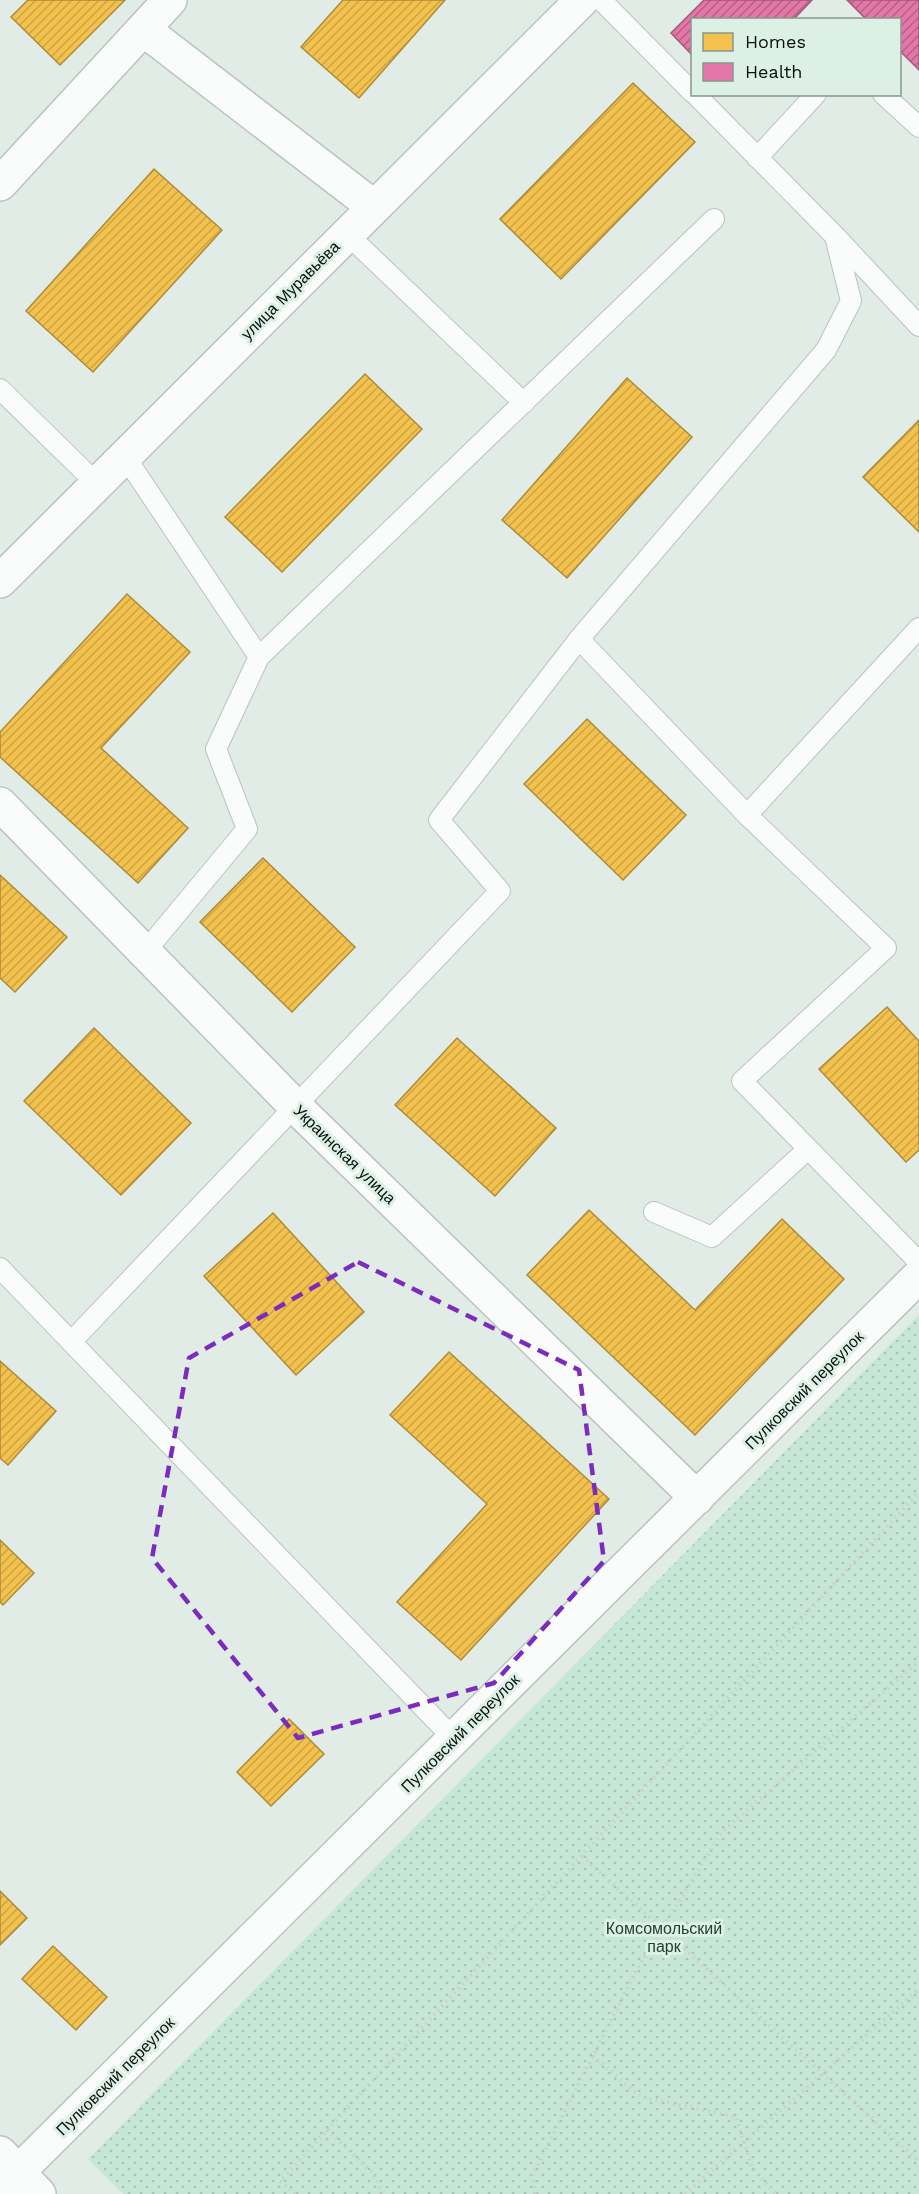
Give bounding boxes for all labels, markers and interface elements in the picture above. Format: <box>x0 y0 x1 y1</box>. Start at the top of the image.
legend <box>691 18 901 96</box>
text: Homes <box>745 31 806 52</box>
text: Health <box>745 61 802 82</box>
street label: улица Муравьёва <box>237 237 344 344</box>
street label: Украинская улица <box>290 1101 400 1208</box>
street label: Пулковский переулок <box>741 1327 868 1453</box>
street label: Пулковский переулок <box>397 1670 524 1796</box>
park label: Комсомольский парк <box>606 1919 722 1956</box>
street label: Пулковский переулок <box>52 2013 179 2139</box>

